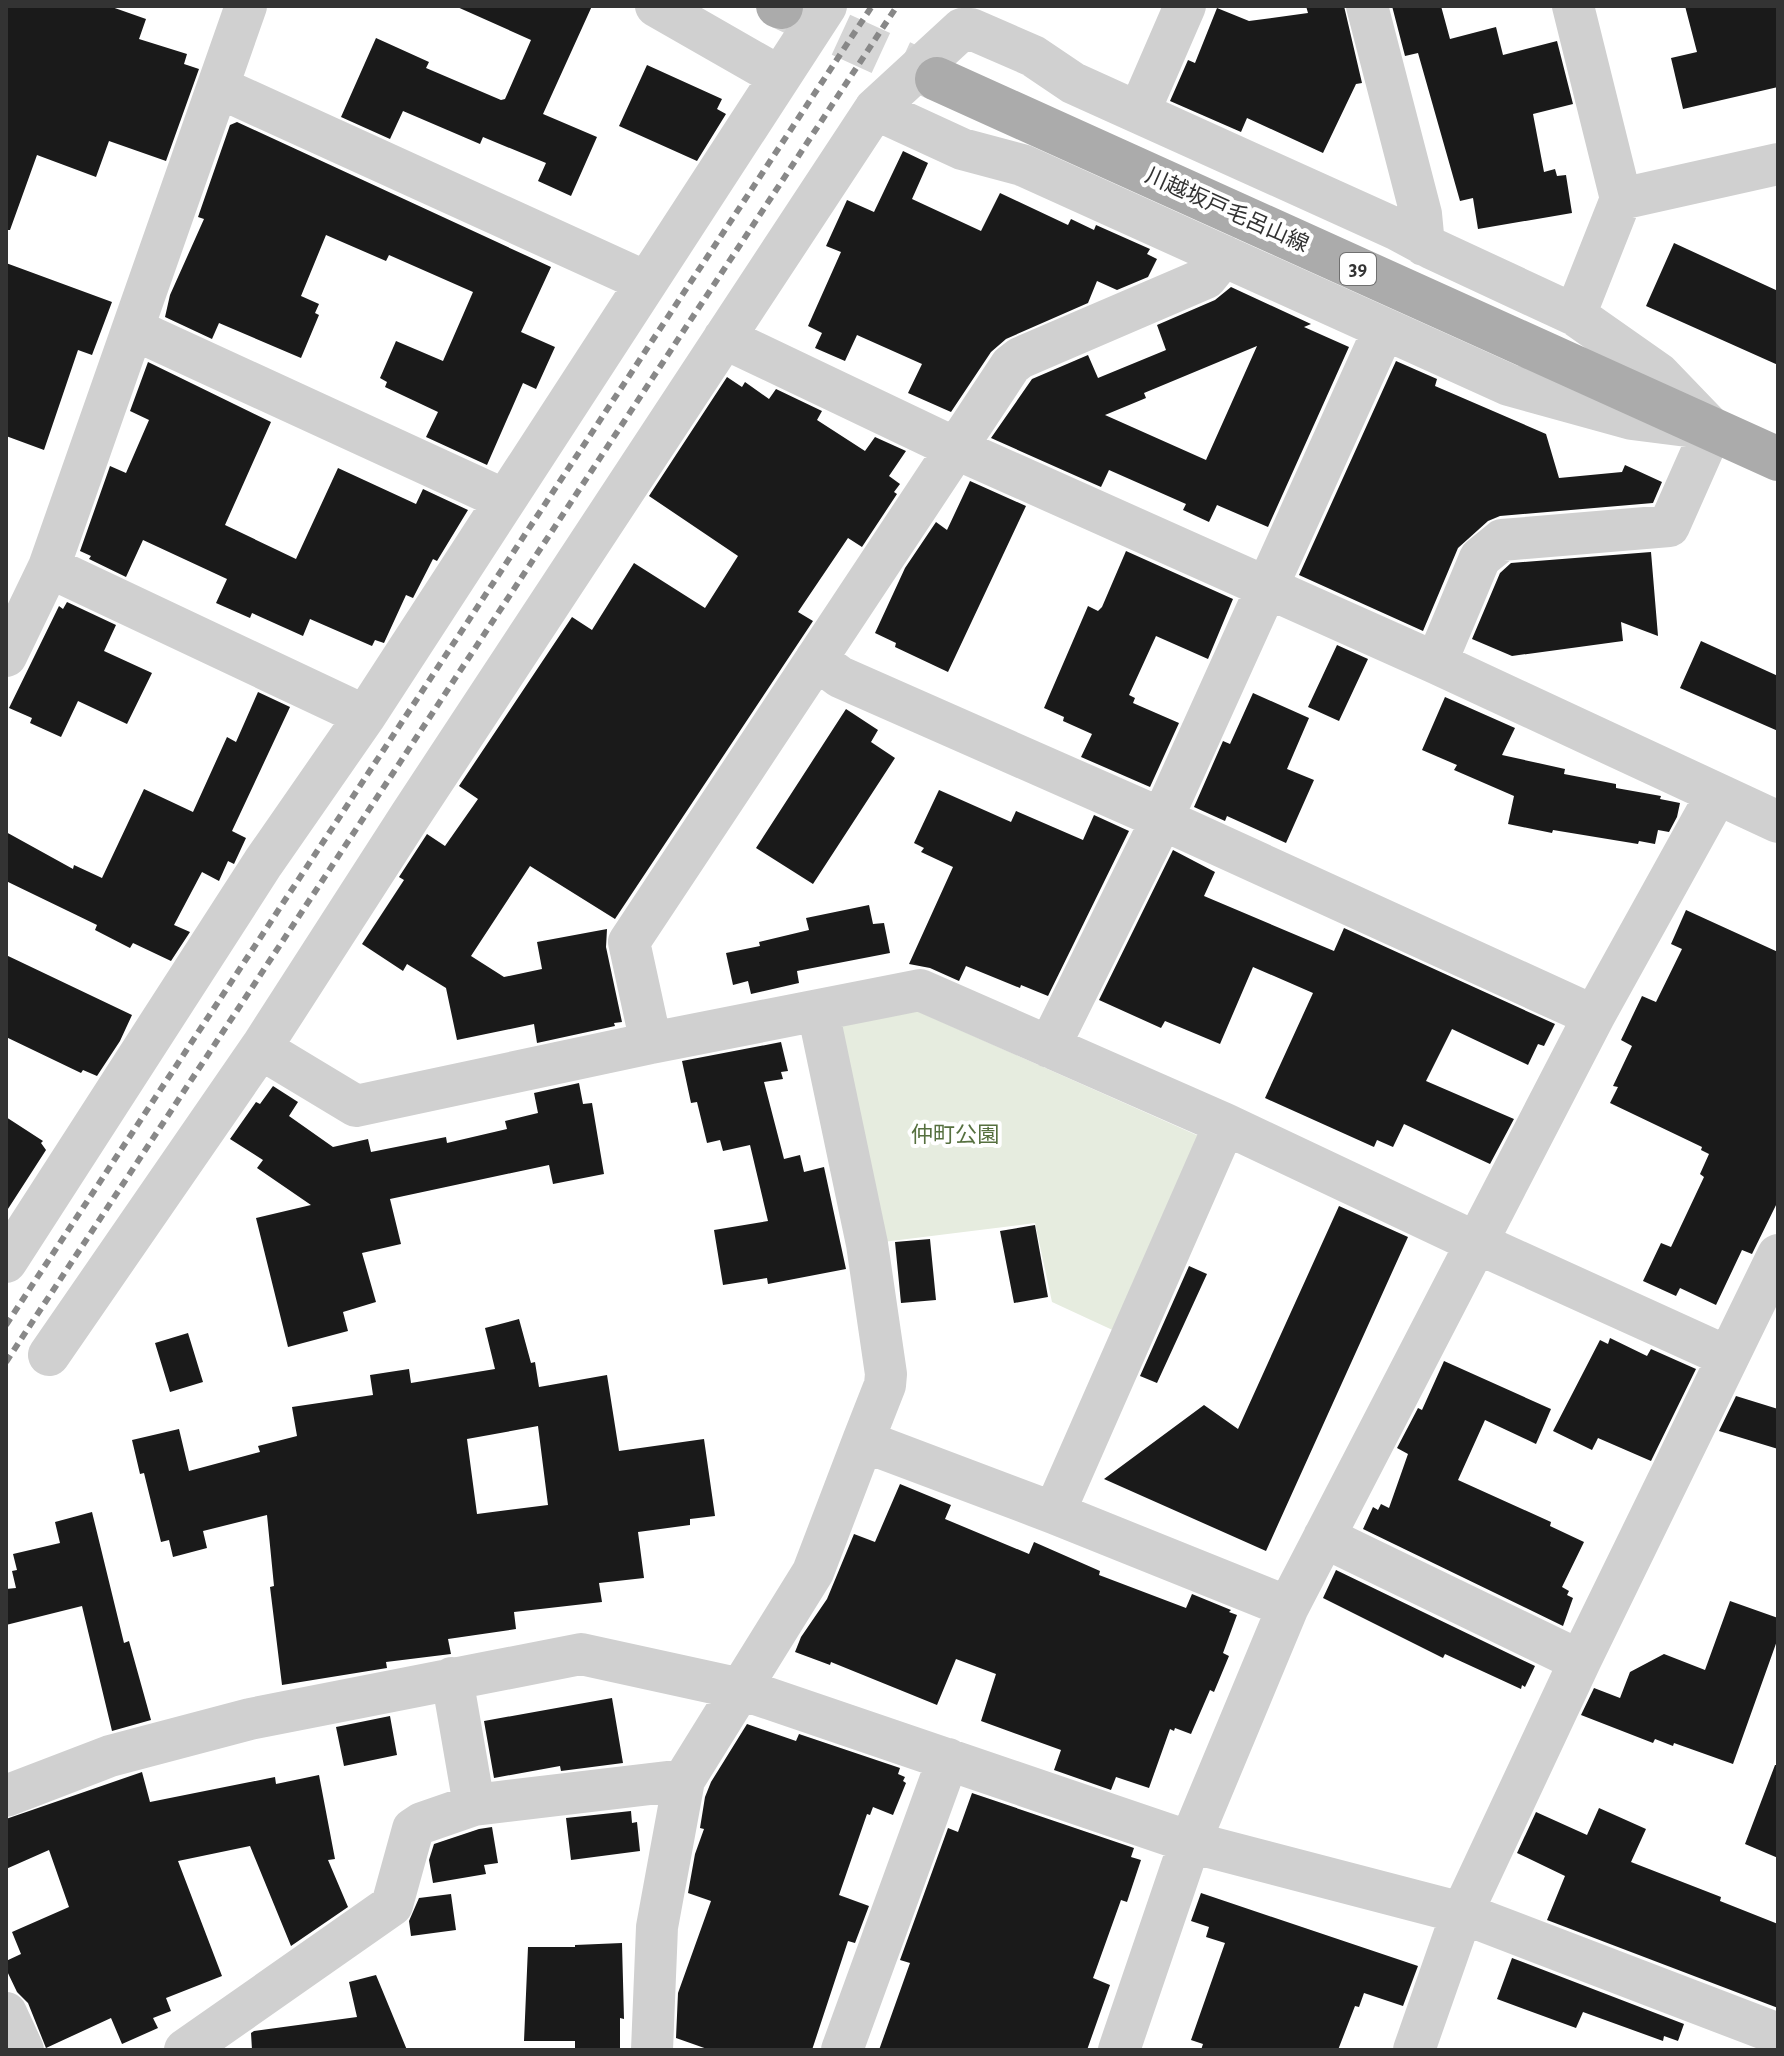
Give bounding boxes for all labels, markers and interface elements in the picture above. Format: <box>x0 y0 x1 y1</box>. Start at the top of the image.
street label: 川越坂戸毛呂山線 <box>1142 163 1312 256</box>
road number: 39 <box>1340 253 1376 285</box>
park label: 仲町公園 <box>911 1123 999 1146</box>

